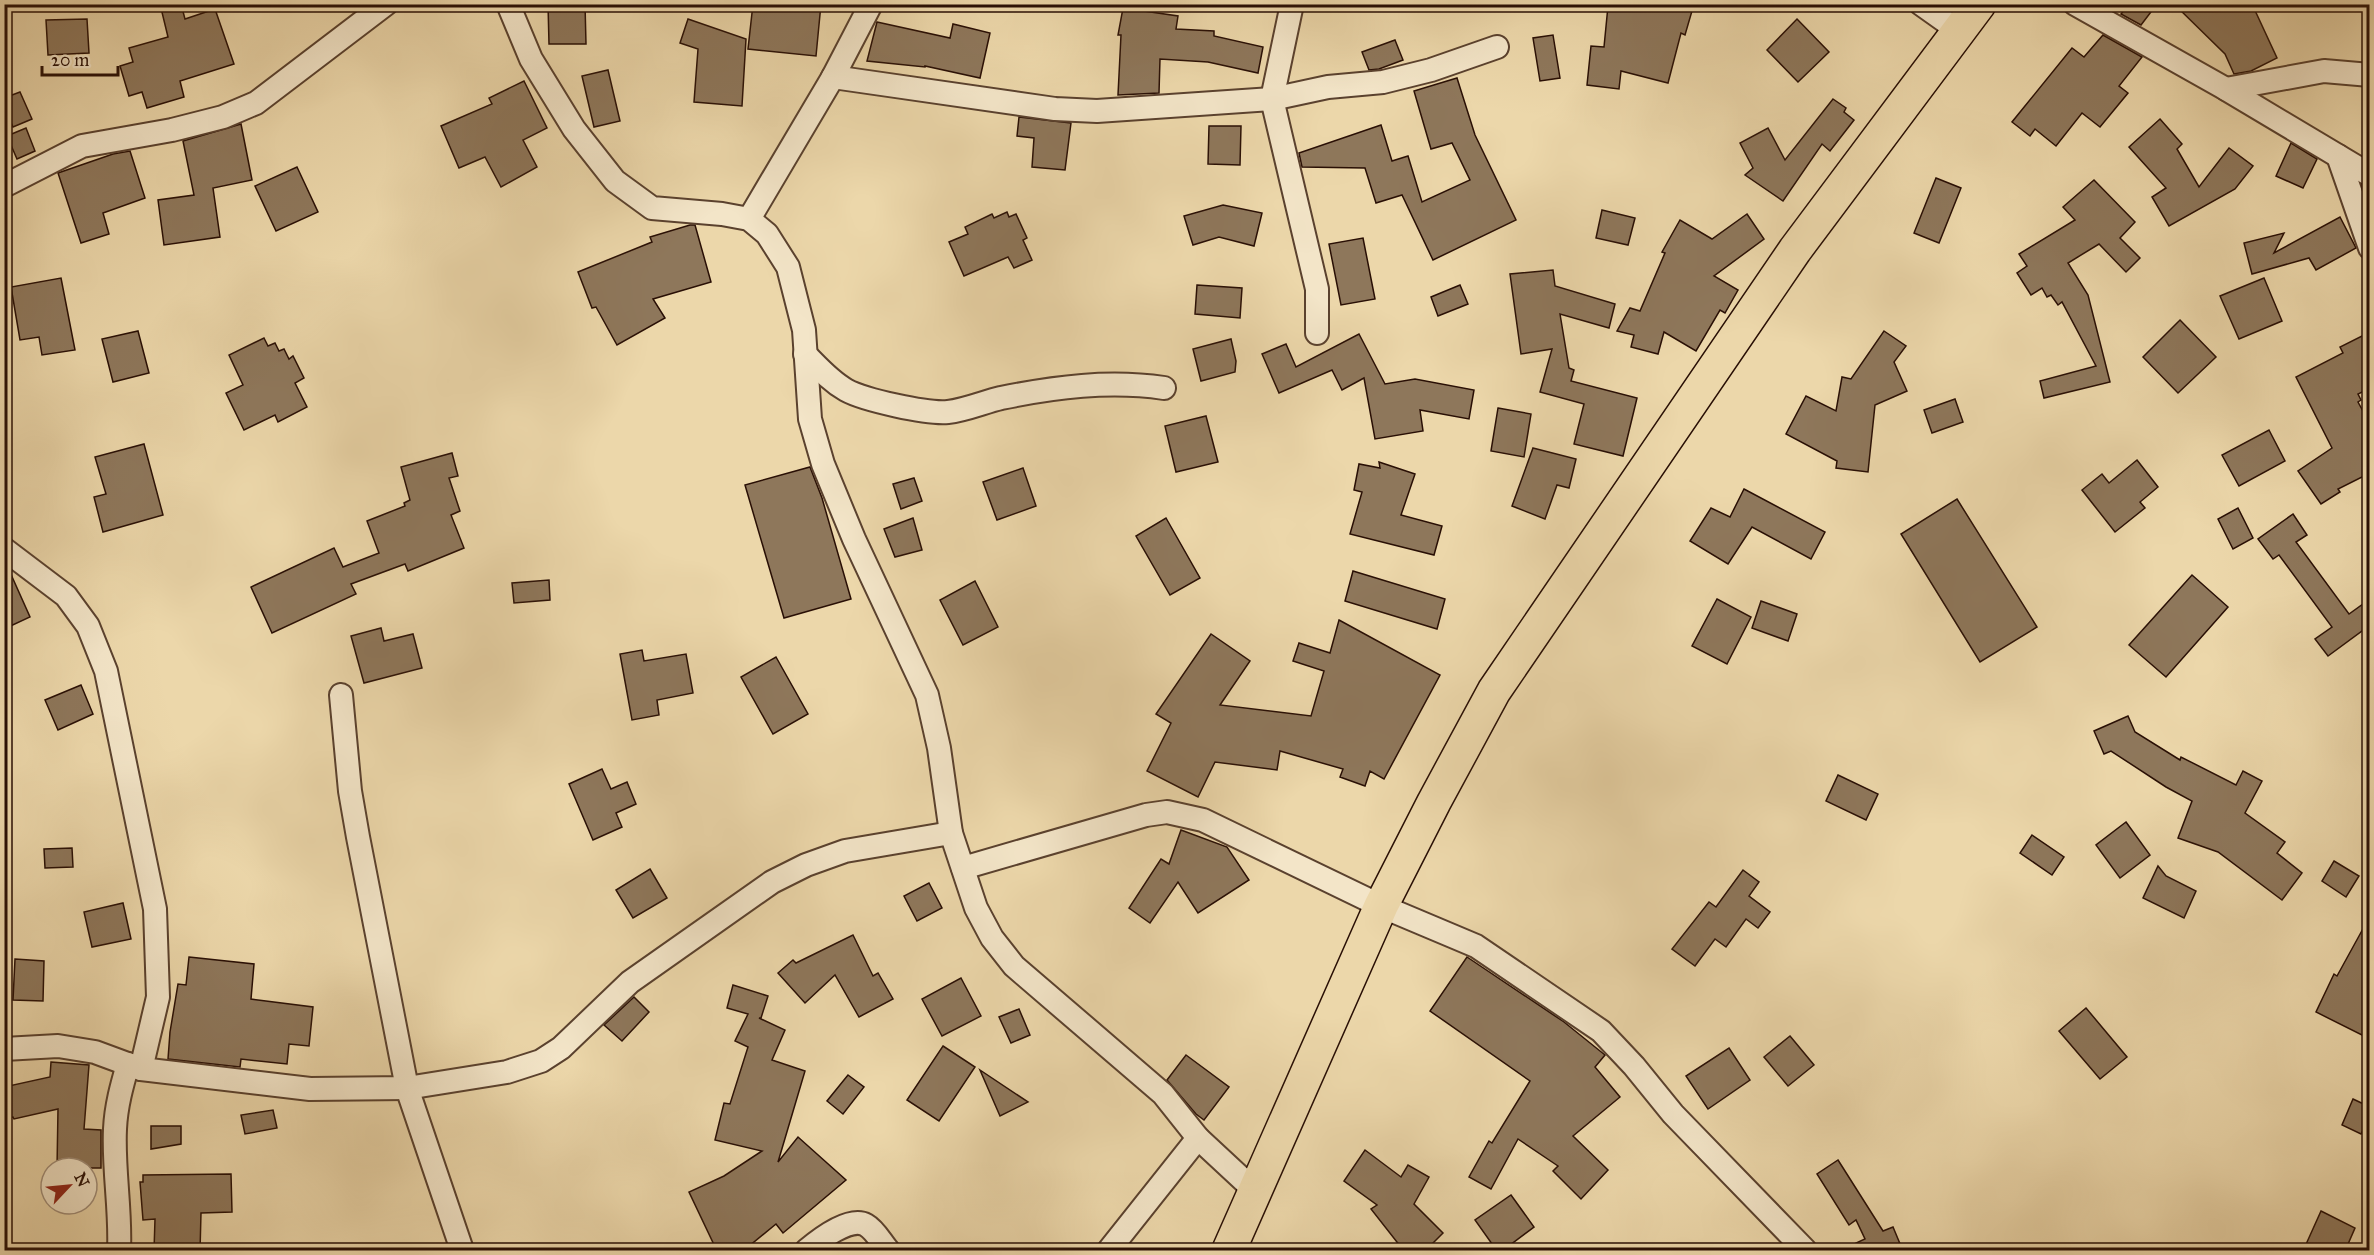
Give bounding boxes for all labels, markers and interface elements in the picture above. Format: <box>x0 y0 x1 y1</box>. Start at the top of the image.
scale bar <box>42 39 118 77</box>
text: 20 m <box>51 49 89 71</box>
north arrow <box>39 1156 99 1216</box>
text: N <box>71 1169 94 1190</box>

